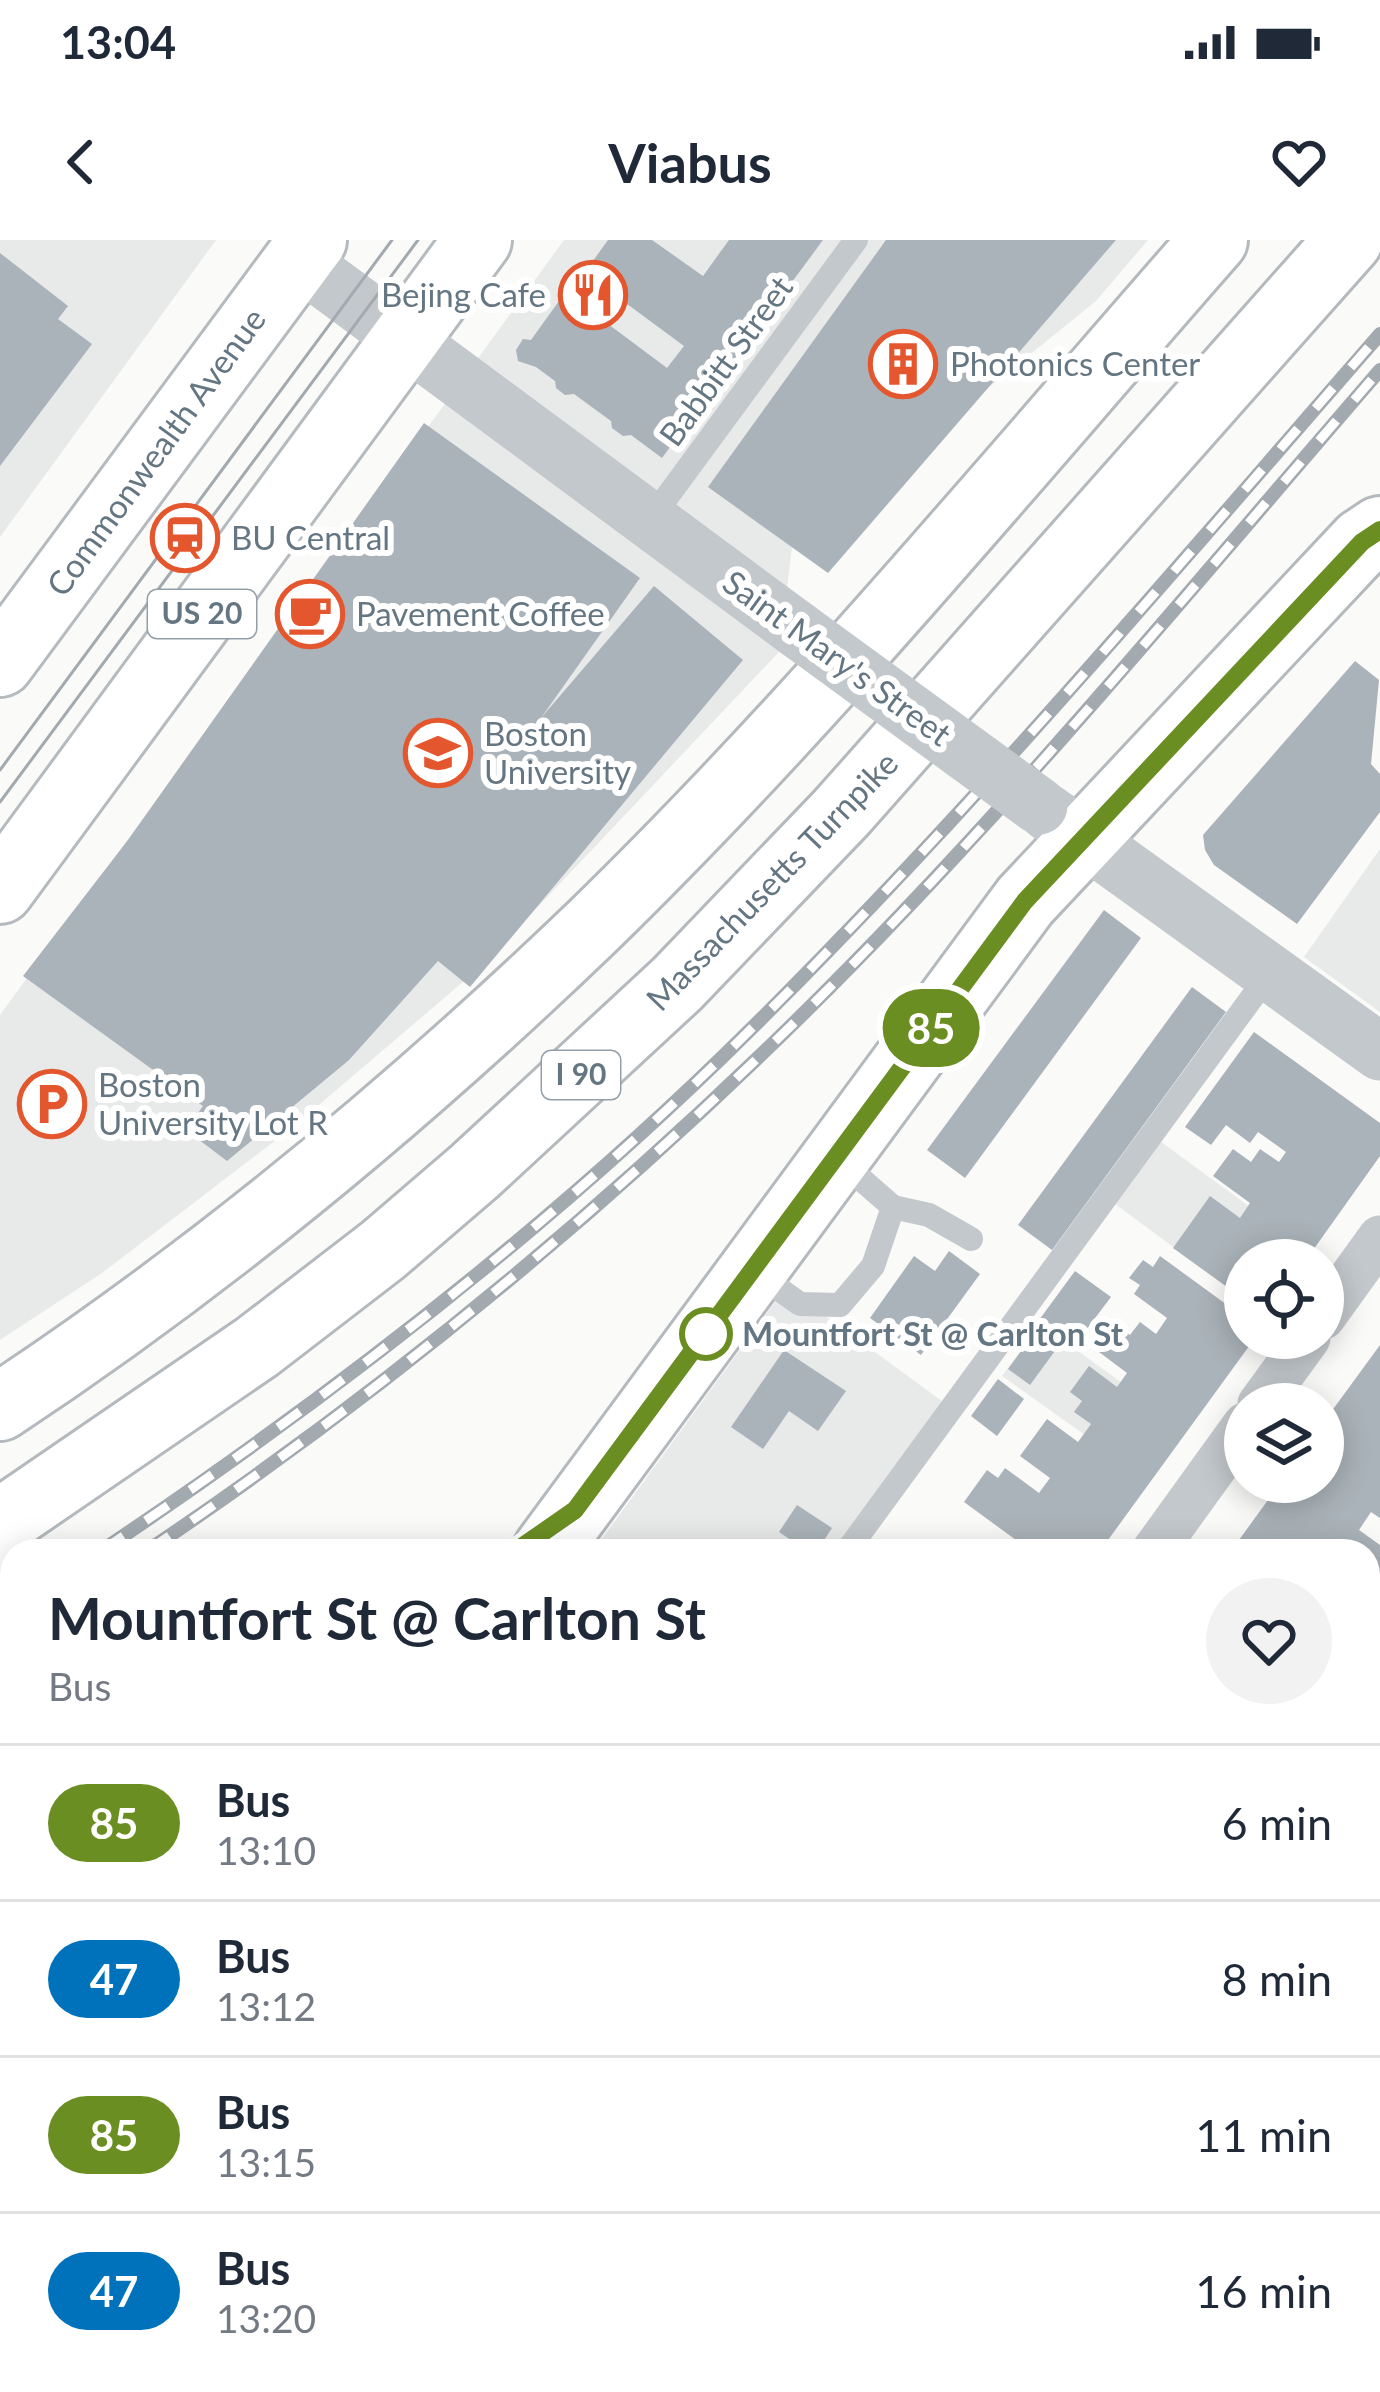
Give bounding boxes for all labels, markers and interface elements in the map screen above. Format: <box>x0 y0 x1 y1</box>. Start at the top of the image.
text: 13:04 <box>60 15 176 69</box>
icon: back <box>48 129 114 195</box>
icon: heart <box>1266 129 1332 195</box>
text: Viabus <box>608 130 772 195</box>
restaurant icon: Bejing Cafe <box>558 260 628 330</box>
street label: Babbitt Street <box>650 268 800 453</box>
place label: Bejing Cafe <box>381 274 546 314</box>
street label: Commonwealth Avenue <box>37 300 273 603</box>
building icon: Photonics Center <box>868 329 938 399</box>
place label: Photonics Center <box>950 343 1200 383</box>
station icon: BU Central <box>150 503 220 573</box>
place label: BU Central <box>231 517 390 557</box>
street label: Saint Mary's Street <box>716 561 960 753</box>
cafe icon: Pavement Coffee <box>275 579 345 649</box>
road number: US 20 <box>148 590 256 638</box>
place label: Pavement Coffee <box>356 593 605 633</box>
place label: Boston University <box>484 713 631 791</box>
school or university icon: Boston University <box>403 718 473 788</box>
street label: Massachusetts Turnpike <box>637 743 905 1018</box>
line badge: 85 <box>877 989 985 1067</box>
text: 85 <box>907 1003 955 1053</box>
road number: I 90 <box>542 1051 620 1099</box>
place label: Boston University Lot R <box>98 1064 328 1142</box>
parking icon: Boston University Lot R <box>17 1069 87 1139</box>
map controls <box>1224 1239 1344 1503</box>
button: locate <box>1224 1239 1344 1359</box>
marker: Mountfort St @ Carlton St <box>681 1309 731 1359</box>
place label: Mountfort St @ Carlton St <box>742 1313 1124 1353</box>
button: layers <box>1224 1383 1344 1503</box>
button: heart <box>1206 1578 1332 1704</box>
text: Mountfort St @ Carlton St <box>48 1584 706 1652</box>
text: Bus <box>48 1663 111 1709</box>
text: Bus <box>216 1773 290 1827</box>
text: 6 min <box>1221 1796 1332 1850</box>
text: 85 <box>90 1798 138 1848</box>
text: 13:10 <box>216 1827 316 1873</box>
text: Bus <box>216 1929 290 1983</box>
text: 8 min <box>1221 1952 1332 2006</box>
text: 47 <box>90 1954 138 2004</box>
text: 13:12 <box>216 1983 316 2029</box>
text: Bus <box>216 2085 290 2139</box>
text: 11 min <box>1195 2108 1332 2162</box>
text: 85 <box>90 2110 138 2160</box>
text: 13:15 <box>216 2139 316 2185</box>
text: Bus <box>216 2241 290 2295</box>
text: 16 min <box>1195 2264 1332 2318</box>
text: 47 <box>90 2266 138 2316</box>
text: 13:20 <box>216 2295 316 2341</box>

